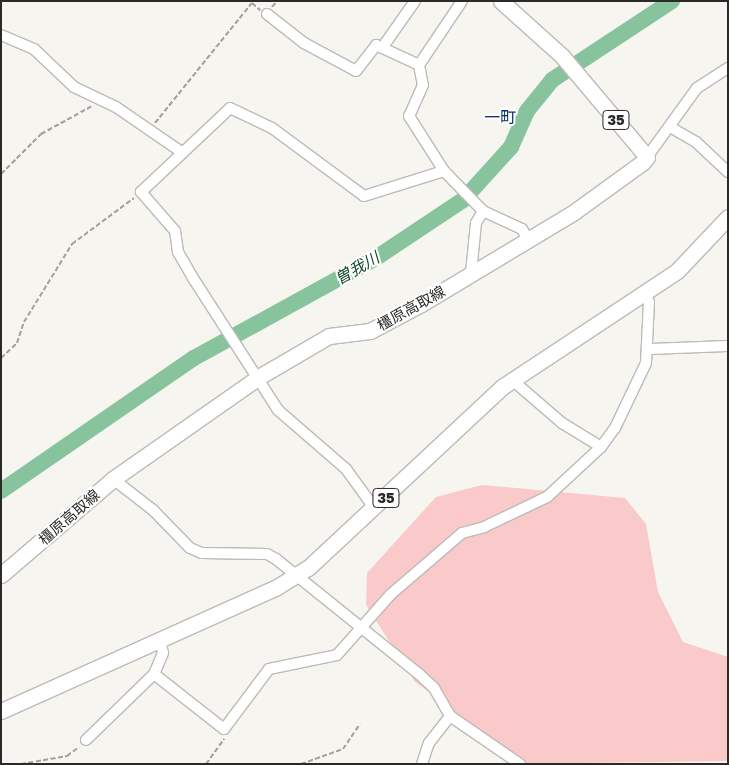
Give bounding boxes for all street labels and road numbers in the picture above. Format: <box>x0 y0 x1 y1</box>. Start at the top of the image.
road number: 35 <box>602 108 630 132</box>
street label: 橿原高取線 <box>374 282 448 334</box>
street label: 橿原高取線 <box>35 486 103 548</box>
road number: 35 <box>372 486 400 509</box>

